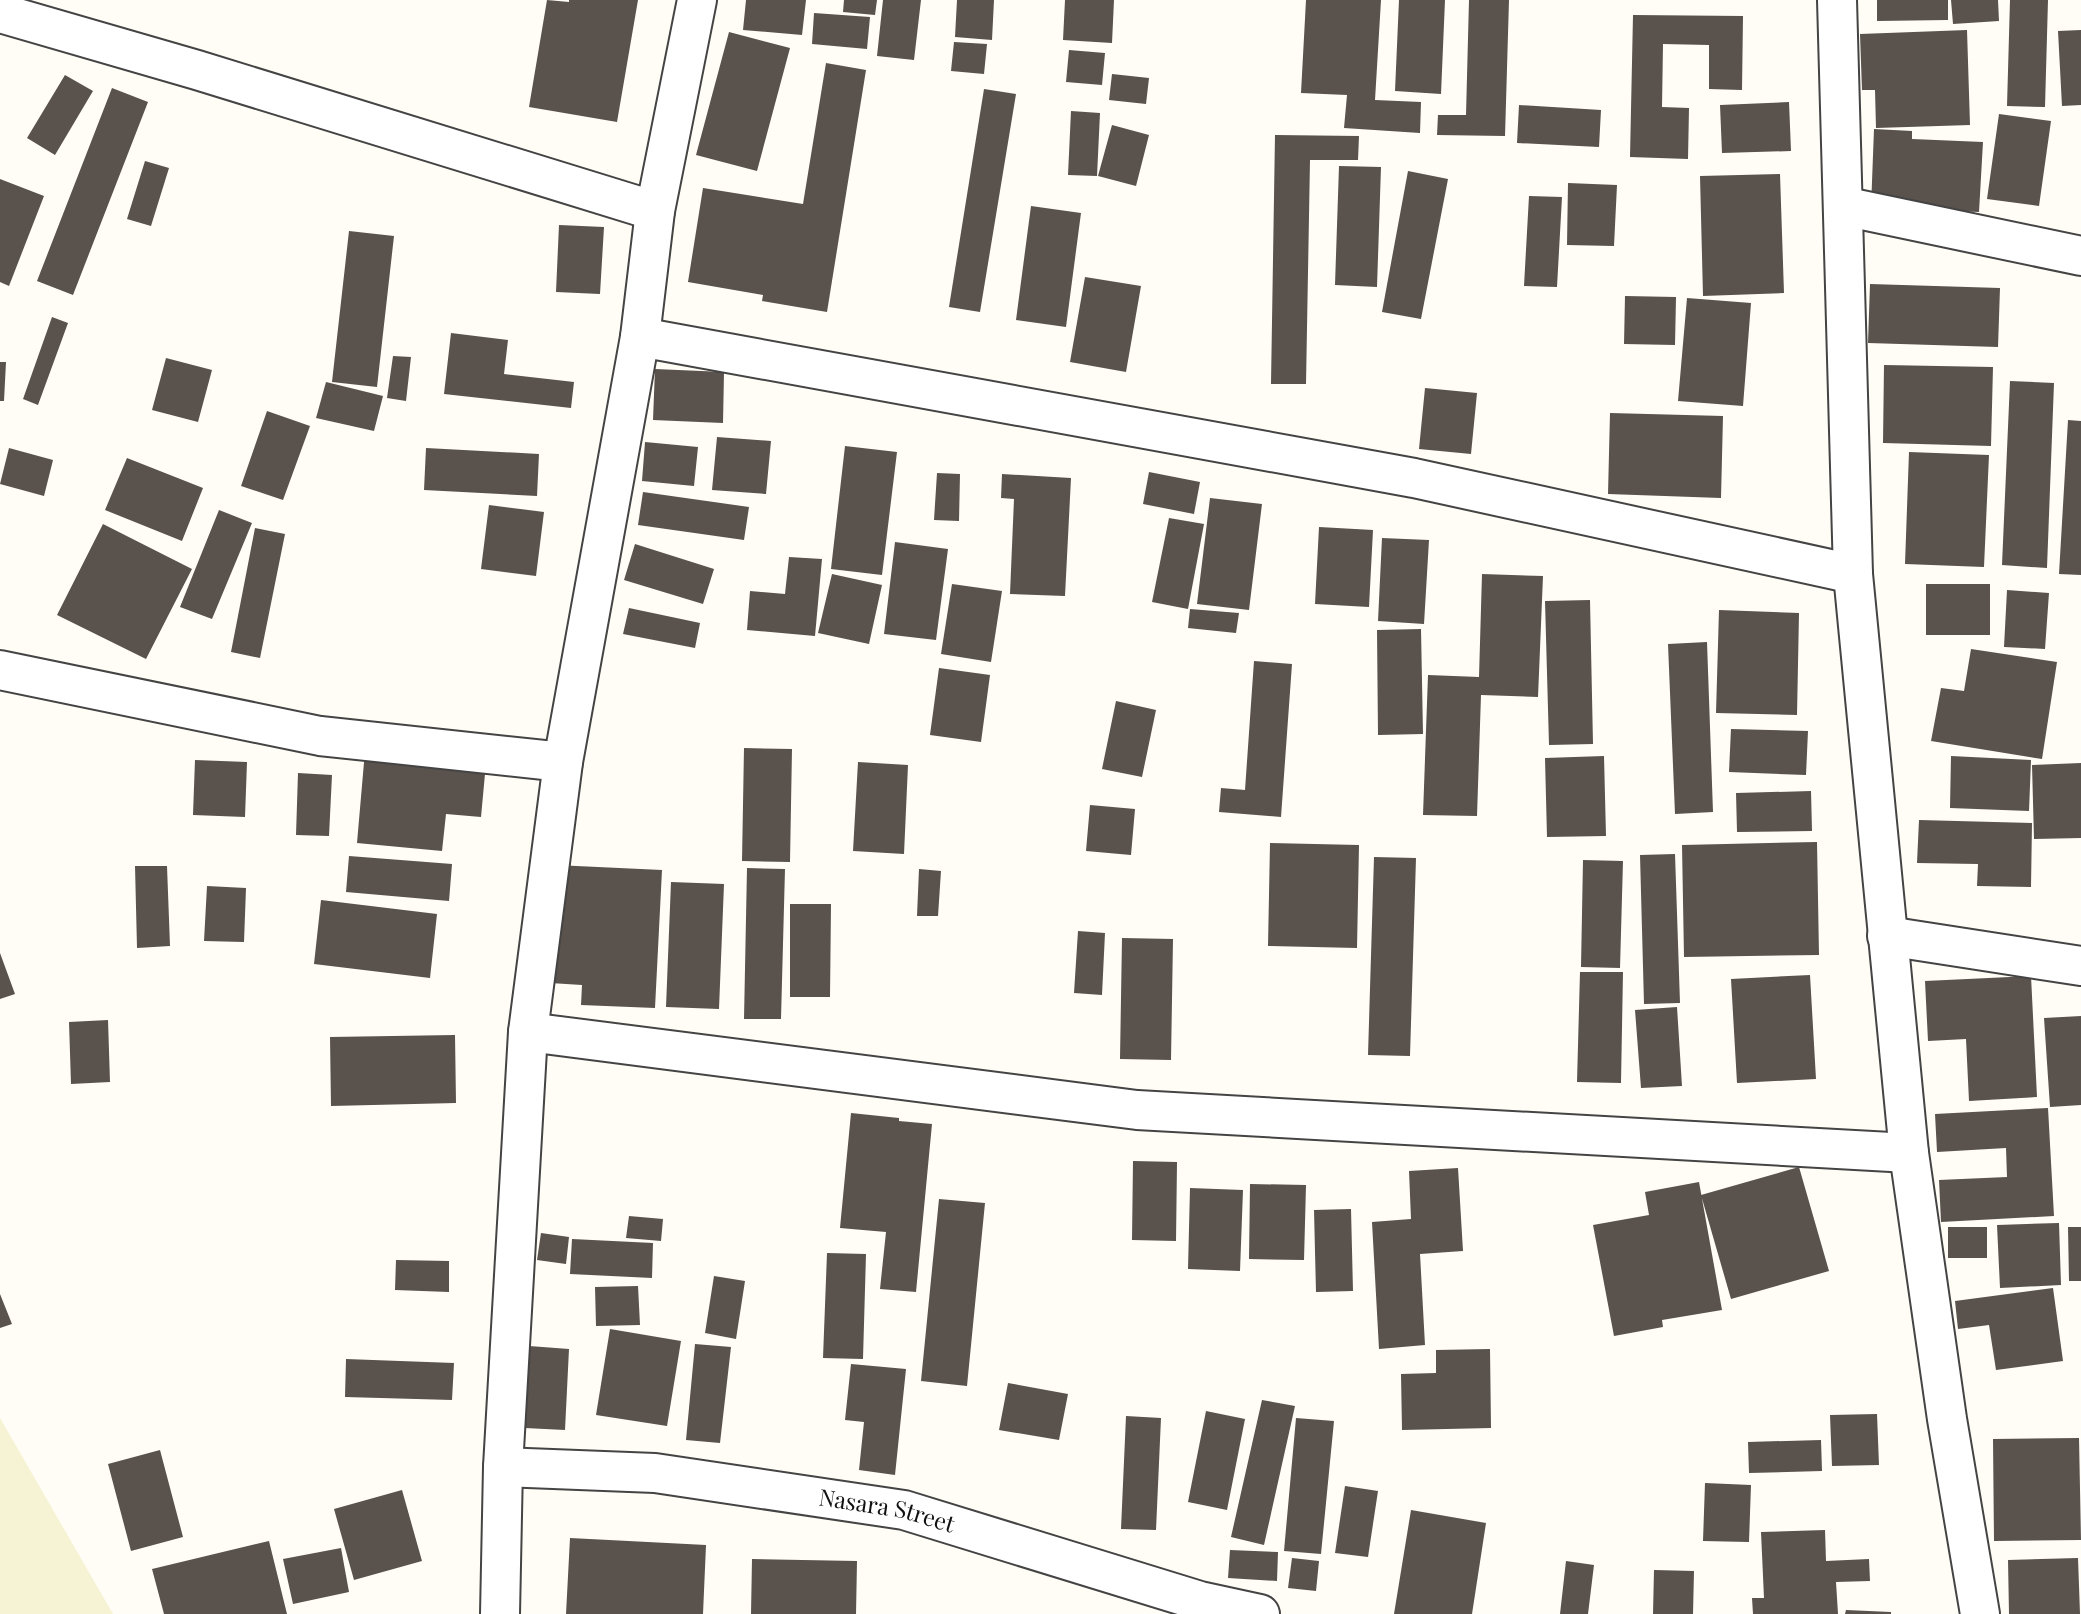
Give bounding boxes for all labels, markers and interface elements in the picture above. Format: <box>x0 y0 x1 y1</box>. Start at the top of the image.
street label: Nasara Street <box>817 1481 960 1539</box>

